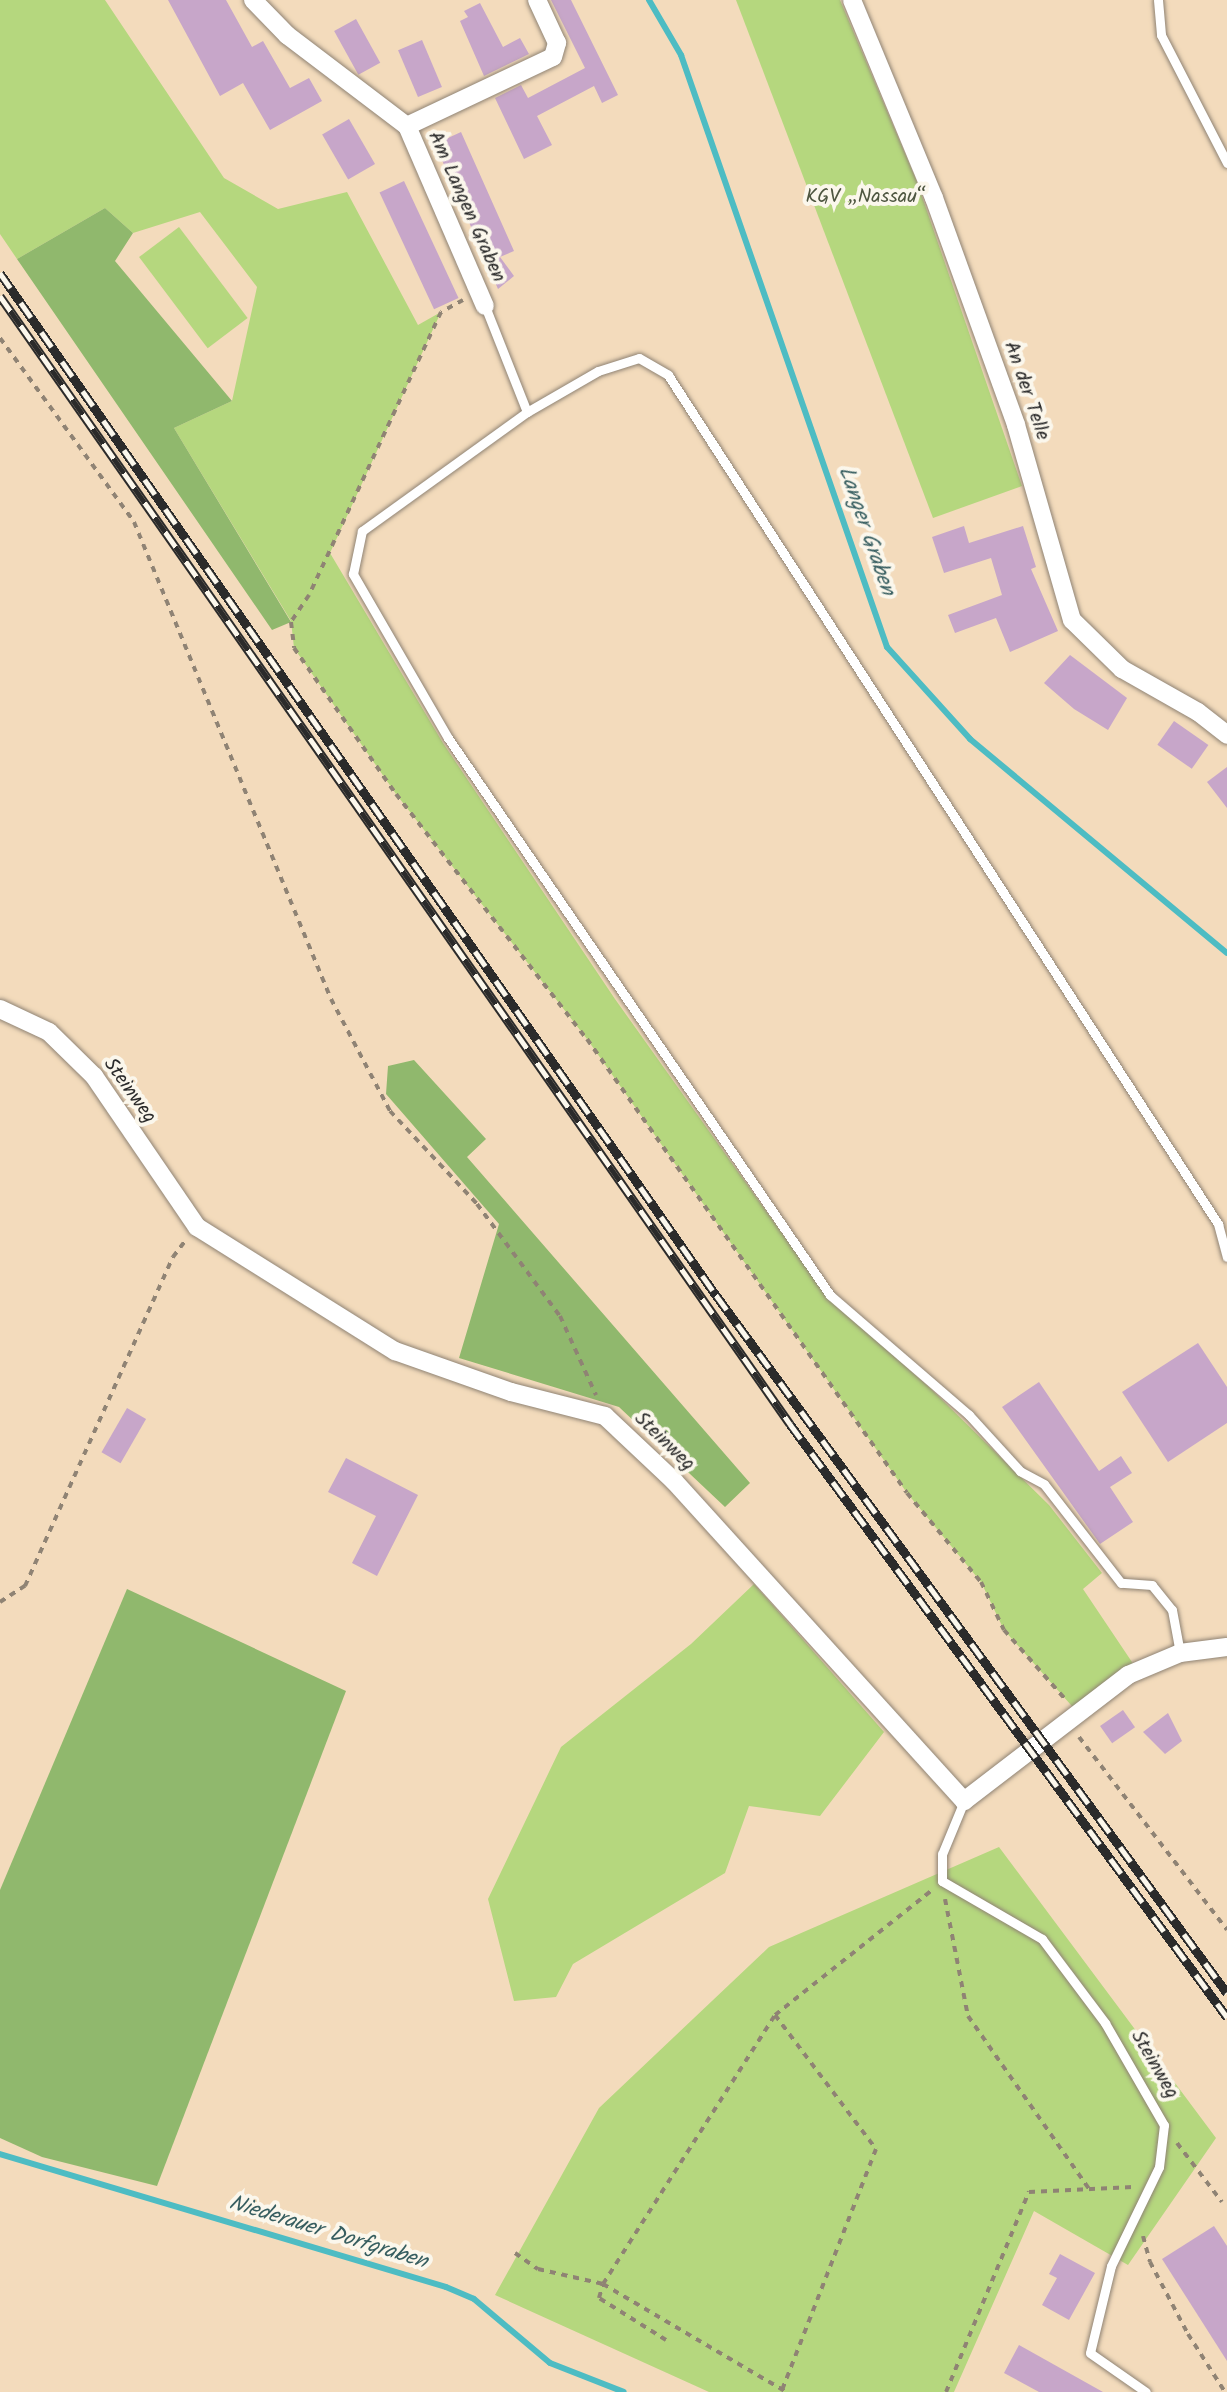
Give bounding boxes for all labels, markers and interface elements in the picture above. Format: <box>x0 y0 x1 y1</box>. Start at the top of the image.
street label: Am Langen Graben <box>422 128 510 286</box>
park label: KGV „Nassau“ <box>805 185 927 209</box>
street label: An der Telle <box>998 338 1054 444</box>
water label: Langer Graben <box>832 463 900 599</box>
street label: Steinweg <box>97 1054 161 1128</box>
street label: Steinweg <box>629 1407 699 1477</box>
street label: Steinweg <box>1125 2027 1183 2103</box>
water label: Niederauer Dorfgraben <box>226 2190 430 2276</box>

